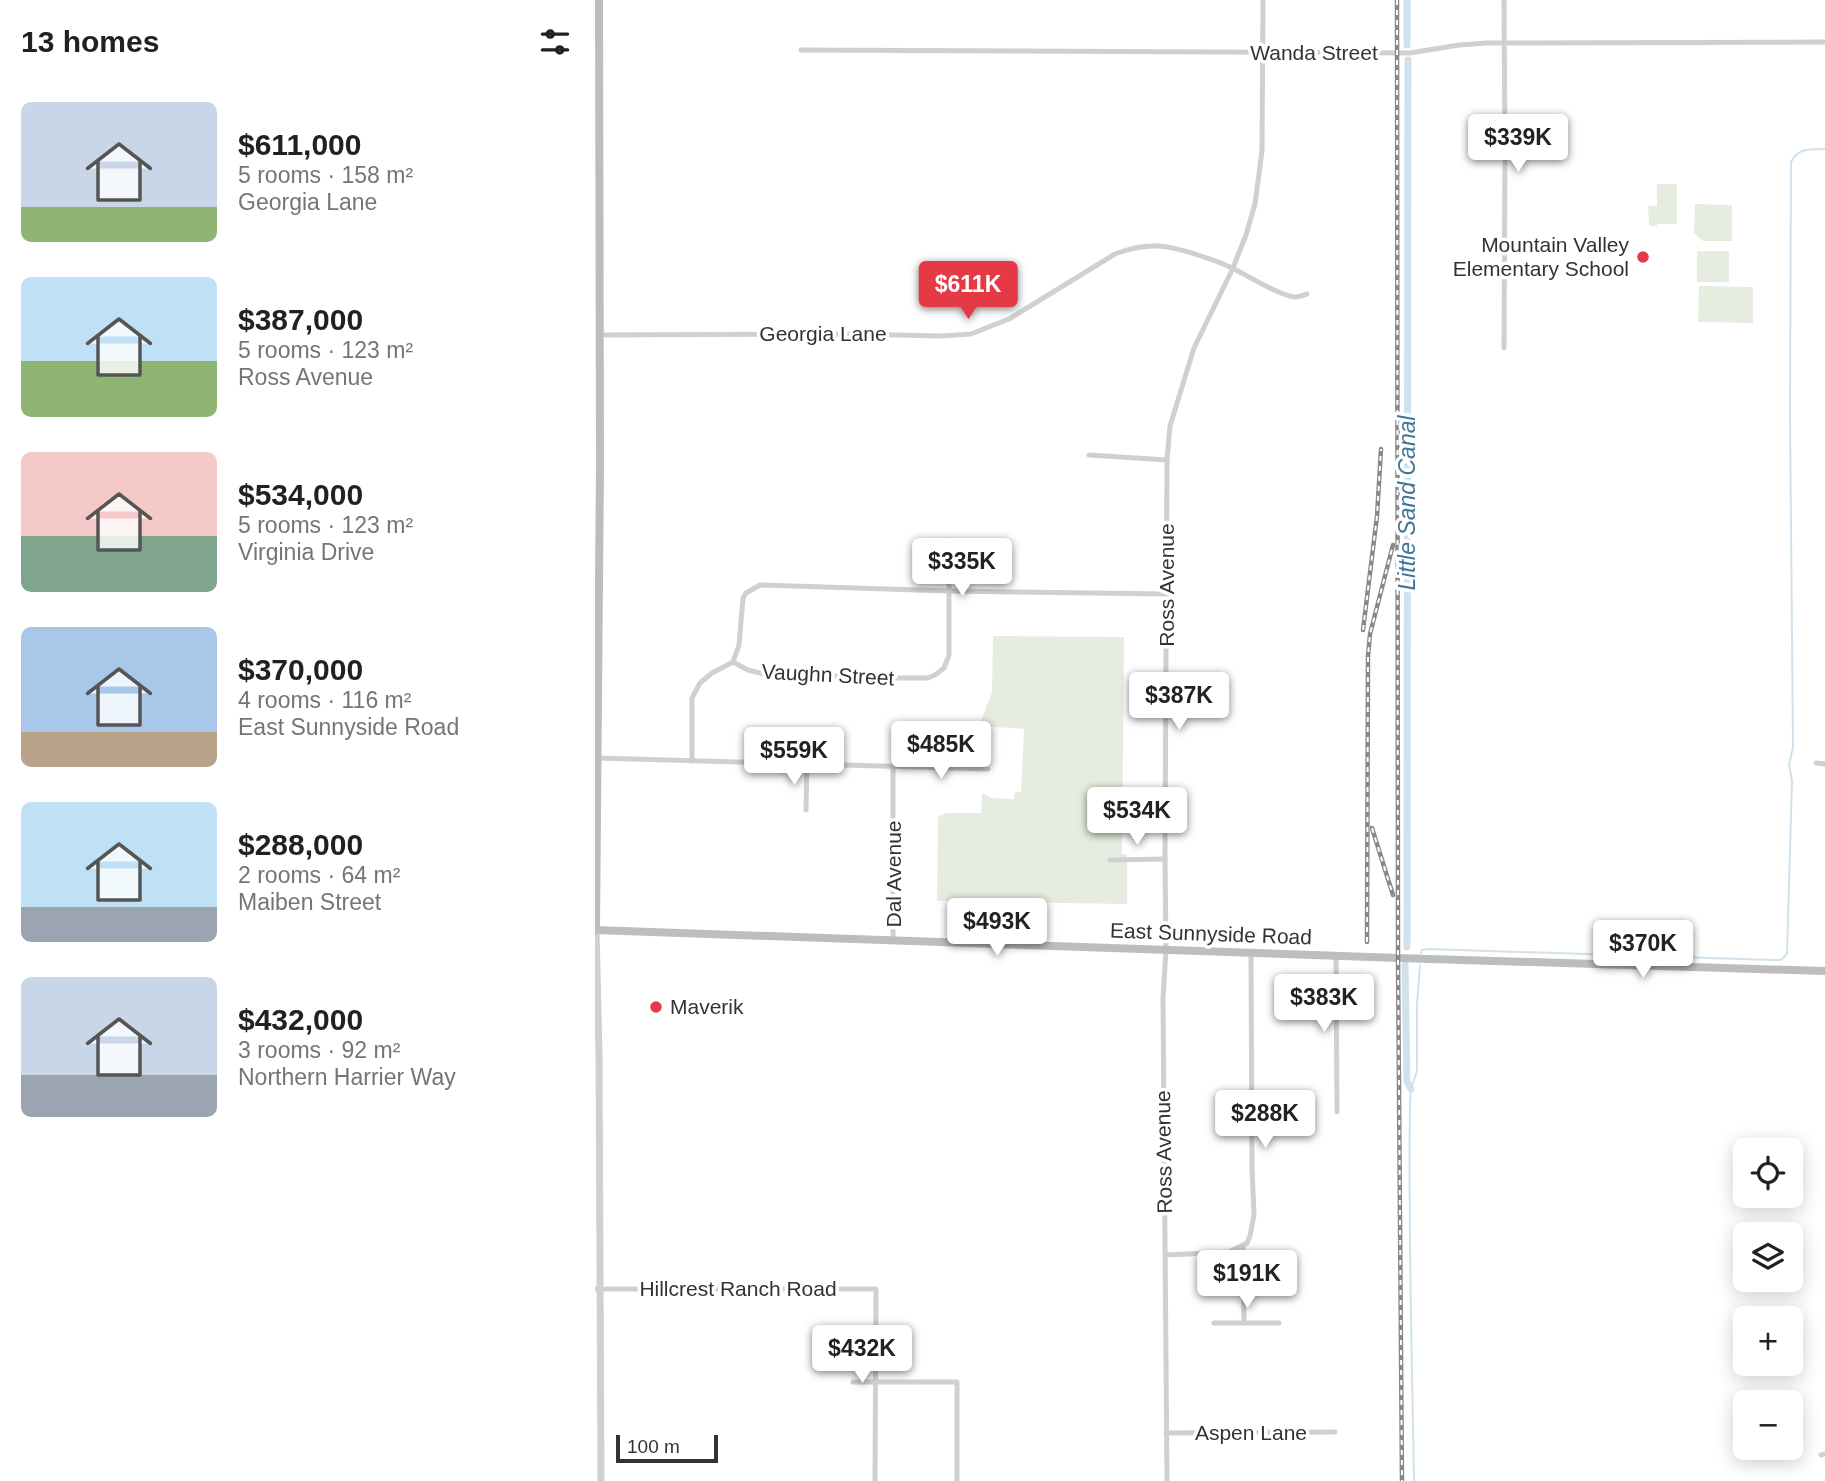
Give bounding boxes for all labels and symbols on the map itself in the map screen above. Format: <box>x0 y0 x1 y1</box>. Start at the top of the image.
street label: Wanda Street <box>1250 41 1378 64</box>
pin: $339K <box>1469 114 1567 174</box>
place label: Mountain Valley Elementary School <box>1453 233 1629 280</box>
marker: Mountain Valley Elementary School <box>1635 249 1651 265</box>
pin: $611K <box>919 262 1017 321</box>
street label: Georgia Lane <box>759 322 887 345</box>
water label: Little Sand Canal <box>1394 415 1420 591</box>
street label: Ross Avenue <box>1155 523 1178 647</box>
pin: $335K <box>913 538 1011 598</box>
street label: Vaughn Street <box>761 660 895 689</box>
pin: $387K <box>1130 672 1228 732</box>
pin: $485K <box>892 722 990 781</box>
pin: $559K <box>745 728 843 787</box>
pin: $534K <box>1088 788 1186 847</box>
street label: Dal Avenue <box>882 820 905 928</box>
pin: $493K <box>948 898 1046 958</box>
street label: East Sunnyside Road <box>1110 918 1312 949</box>
pin: $370K <box>1594 920 1692 980</box>
pin: $383K <box>1275 974 1373 1034</box>
place label: Maverik <box>670 995 744 1018</box>
marker: Maverik <box>648 999 664 1015</box>
street label: Ross Avenue <box>1151 1090 1176 1214</box>
pin: $288K <box>1216 1090 1314 1150</box>
pin: $191K <box>1198 1250 1296 1310</box>
street label: Hillcrest Ranch Road <box>639 1277 837 1300</box>
pin: $432K <box>813 1326 911 1385</box>
street label: Aspen Lane <box>1195 1421 1307 1444</box>
scale bar <box>616 1432 717 1464</box>

